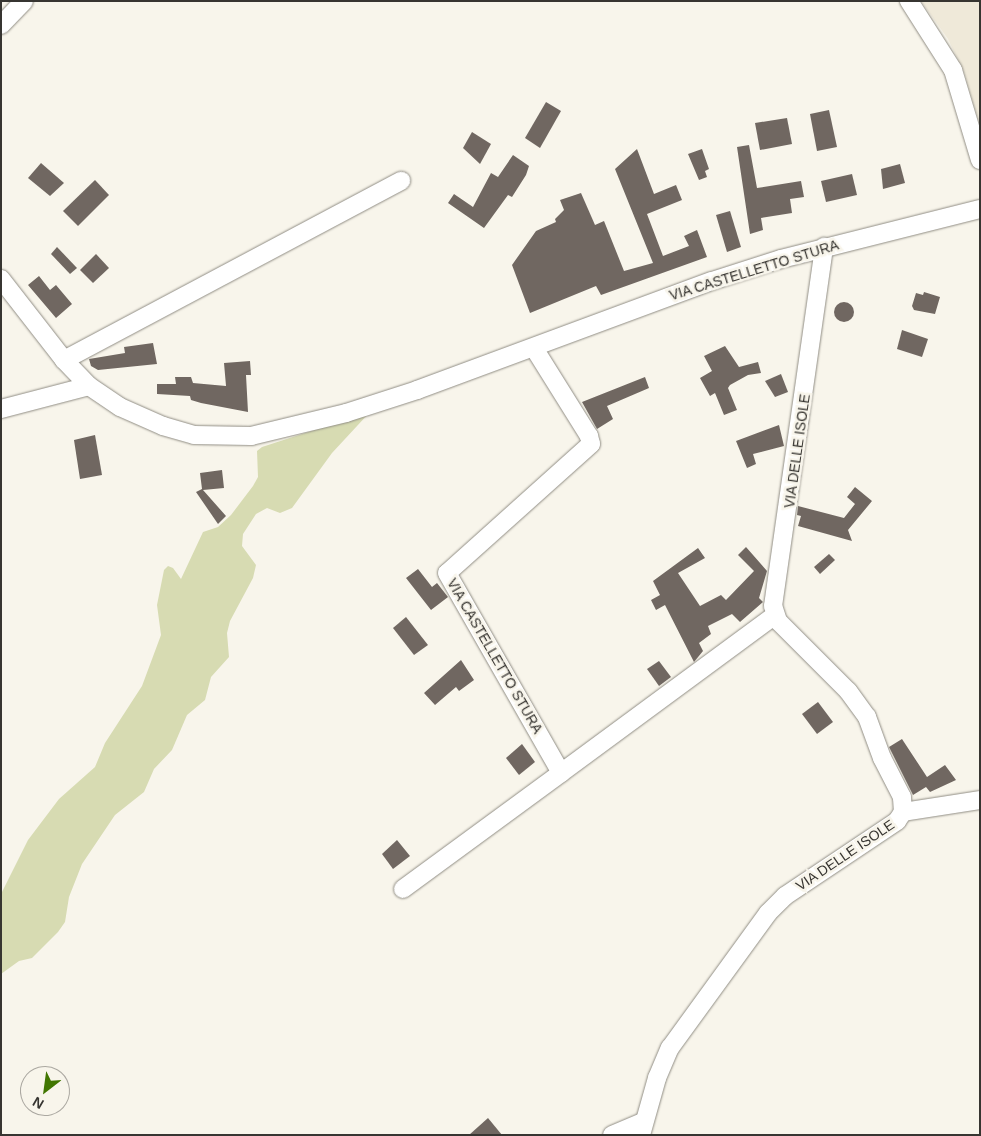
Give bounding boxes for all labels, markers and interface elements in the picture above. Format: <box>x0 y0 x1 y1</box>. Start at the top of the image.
street label: VIA CASTELLETTO STURA <box>667 236 841 304</box>
street label: VIA DELLE ISOLE <box>781 392 813 510</box>
street label: VIA CASTELLETTO STURA <box>443 575 547 737</box>
street label: VIA DELLE ISOLE <box>792 816 898 894</box>
north arrow <box>20 1066 70 1116</box>
text: N <box>30 1094 46 1113</box>

